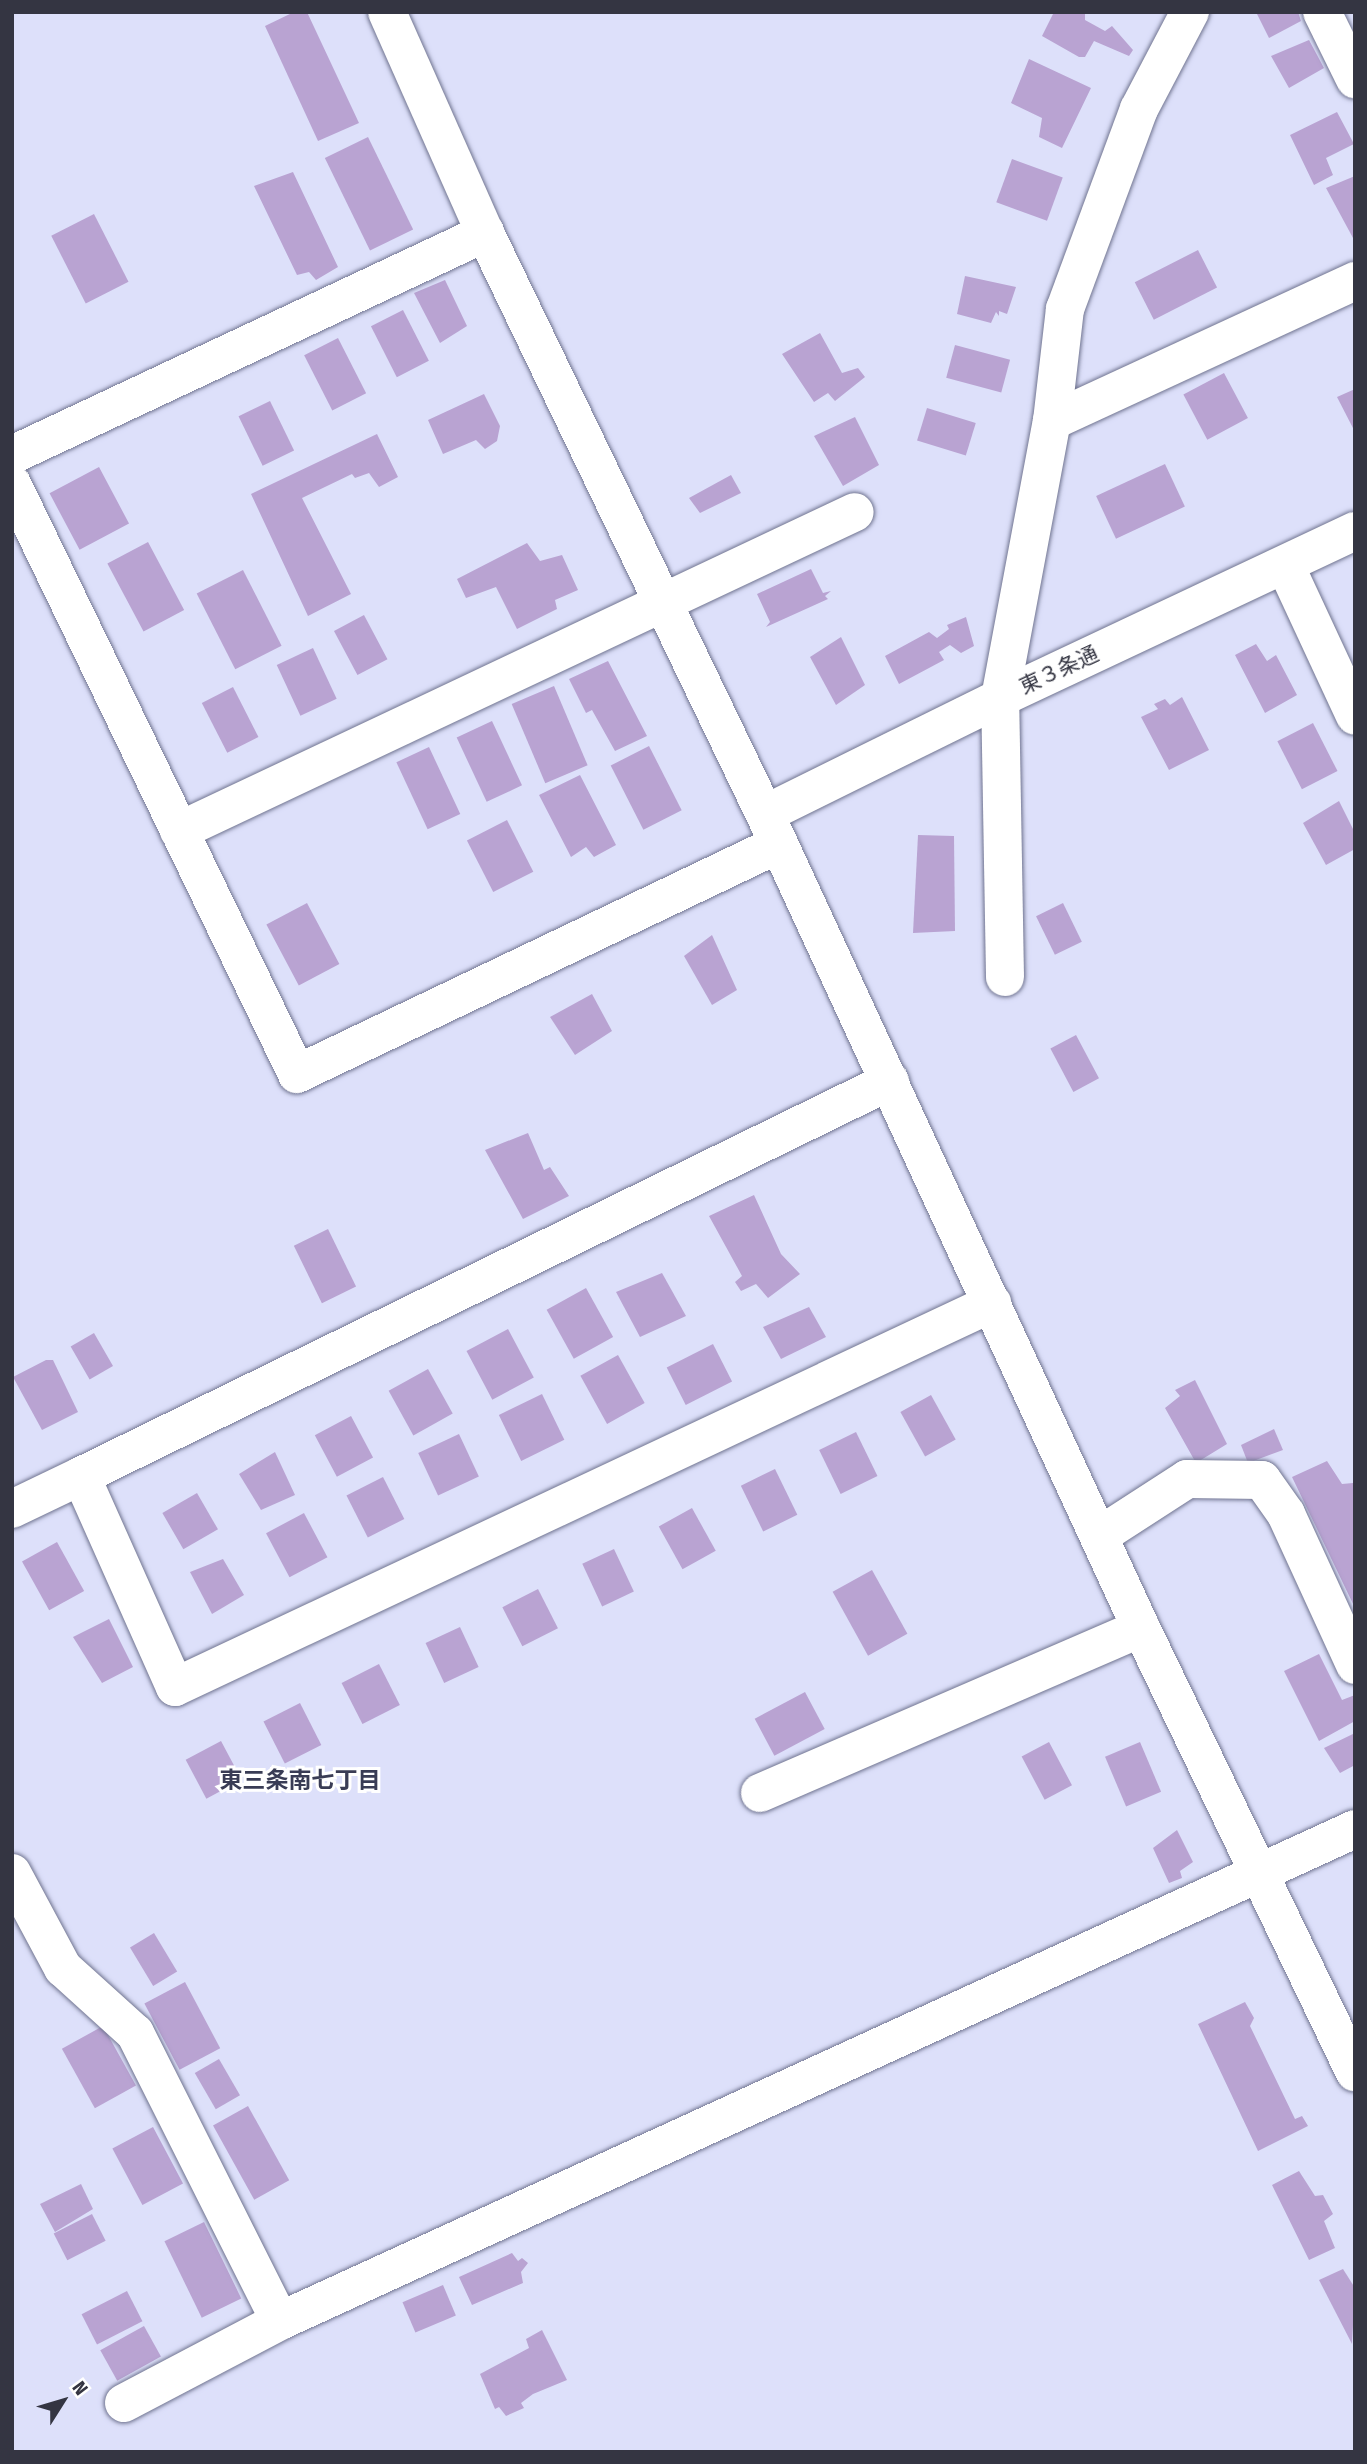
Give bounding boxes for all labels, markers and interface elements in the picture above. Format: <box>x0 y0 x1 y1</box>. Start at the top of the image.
street label: 東３条通 <box>1016 641 1102 699</box>
district label: 東三条南七丁目 <box>220 1766 380 1794</box>
north arrow <box>28 2366 98 2436</box>
text: N <box>68 2377 93 2400</box>

